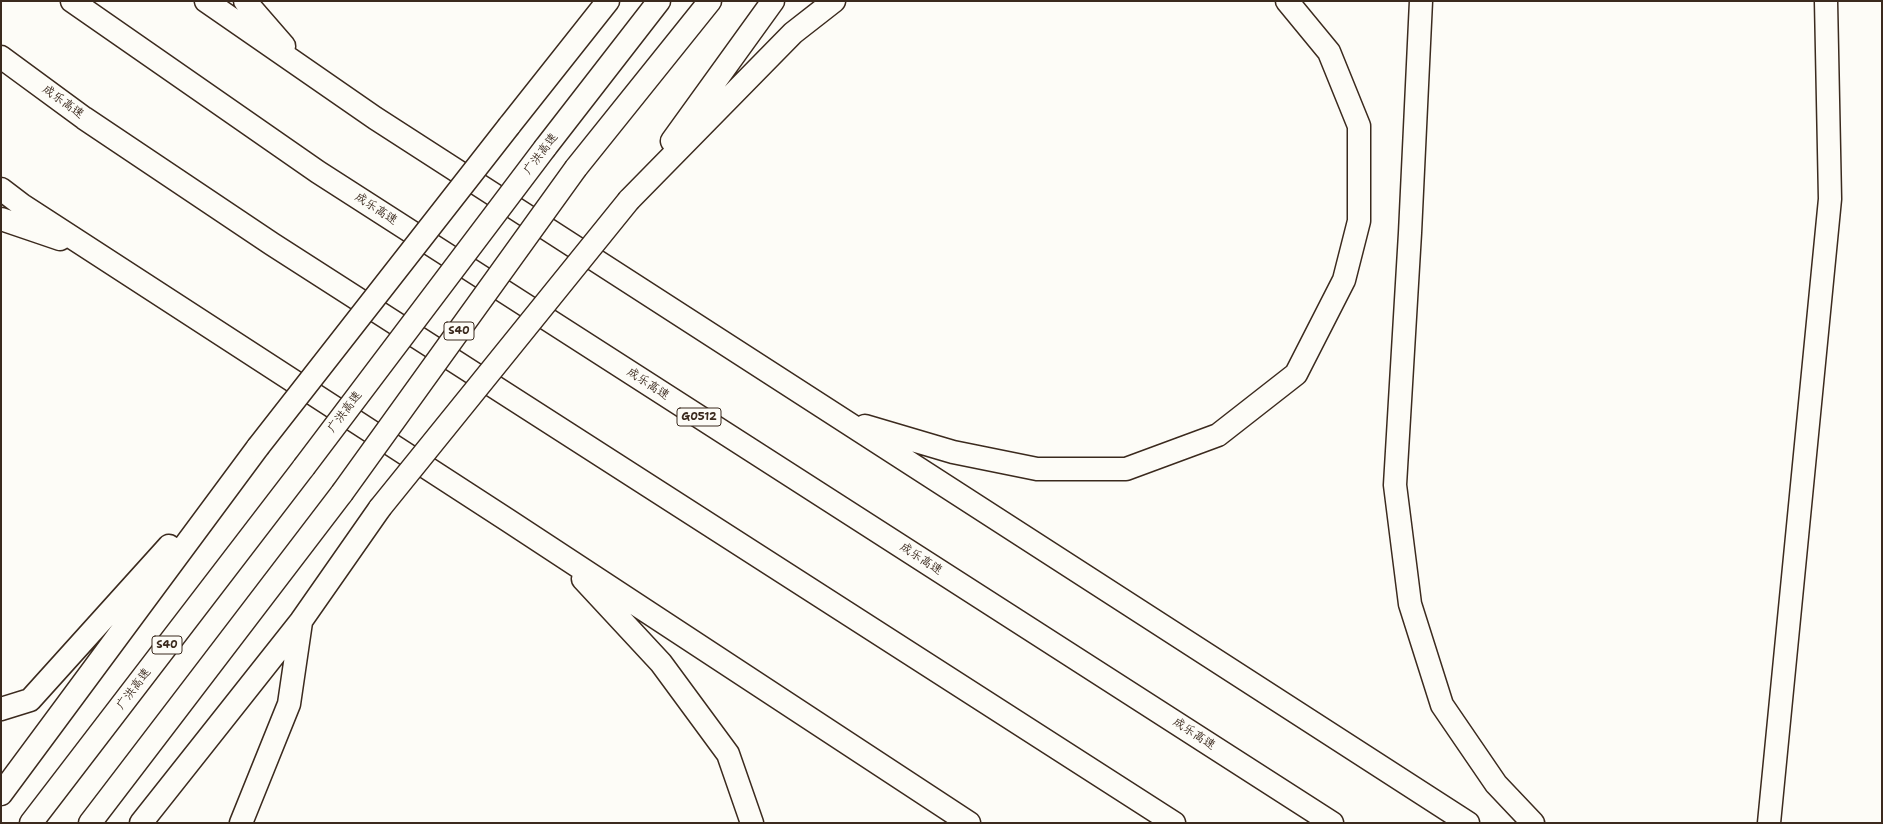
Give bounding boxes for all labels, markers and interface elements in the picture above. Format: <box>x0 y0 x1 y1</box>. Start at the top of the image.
street label: 成乐高速 <box>39 82 87 122</box>
street label: 广洪高速 <box>521 130 561 178</box>
street label: 成乐高速 <box>352 190 400 228</box>
road number: S40 <box>444 322 474 340</box>
street label: 成乐高速 <box>624 365 672 403</box>
street label: 广洪高速 <box>325 388 365 436</box>
road number: G0512 <box>677 408 721 426</box>
street label: 成乐高速 <box>897 540 945 578</box>
road number: S40 <box>152 636 182 654</box>
street label: 广洪高速 <box>114 665 154 713</box>
street label: 成乐高速 <box>1170 715 1218 753</box>

